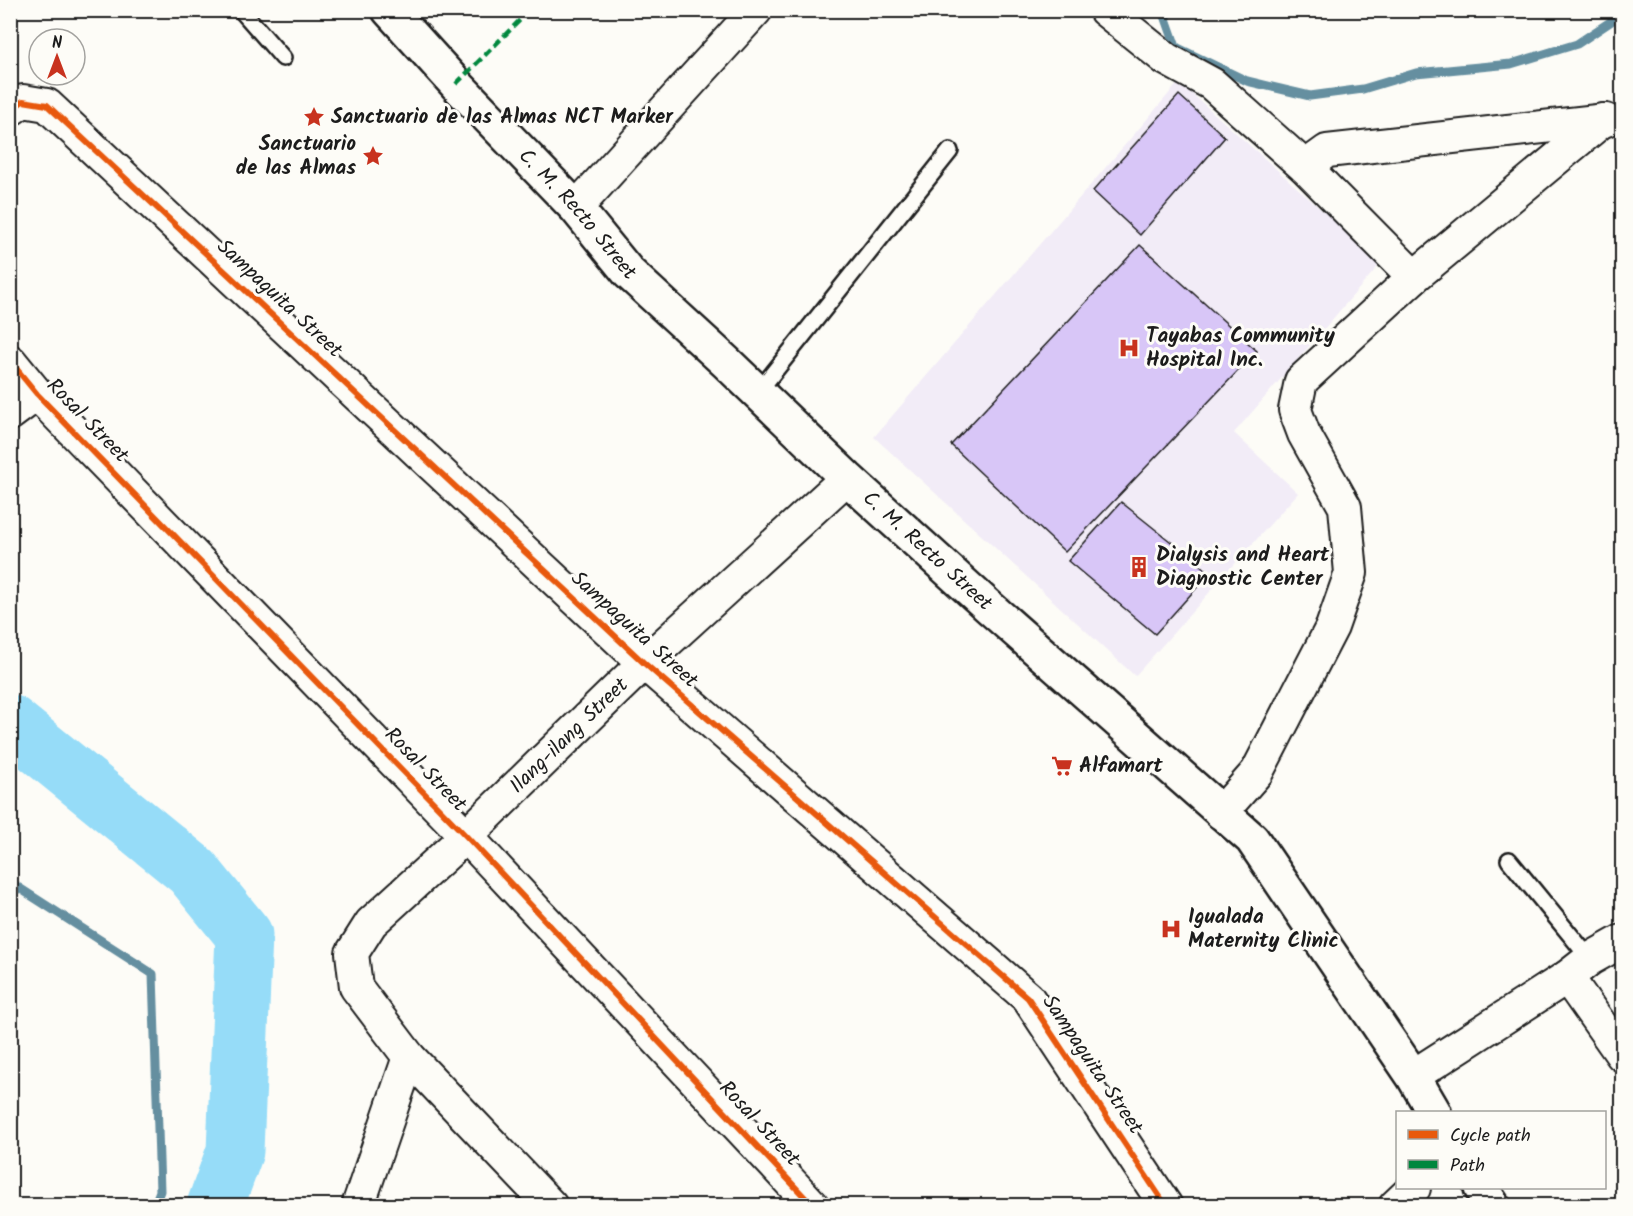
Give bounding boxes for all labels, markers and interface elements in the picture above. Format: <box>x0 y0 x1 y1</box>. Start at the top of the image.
north arrow <box>27 27 87 87</box>
text: N <box>52 31 62 56</box>
place label: Sanctuario de las Almas NCT Marker <box>331 101 674 134</box>
place icon: Sanctuario de las Almas NCT Marker <box>302 105 326 129</box>
place label: Sanctuario de las Almas <box>236 128 356 185</box>
street label: C. M. Recto Street <box>510 141 644 289</box>
place icon: Sanctuario de las Almas <box>361 144 385 168</box>
street label: Sampaguita Street <box>208 232 350 367</box>
place label: Tayabas Community Hospital Inc. <box>1146 320 1335 377</box>
hospital icon: Tayabas Community Hospital Inc. <box>1117 336 1141 360</box>
street label: Rosal Street <box>38 371 137 472</box>
street label: C. M. Recto Street <box>855 483 1001 620</box>
place label: Dialysis and Heart Diagnostic Center <box>1156 539 1330 596</box>
building icon: Dialysis and Heart Diagnostic Center <box>1127 555 1151 579</box>
street label: Sampaguita Street <box>563 563 706 697</box>
street label: Ilang-ilang Street <box>502 669 637 802</box>
street label: Rosal Street <box>376 720 475 821</box>
place label: Alfamart <box>1079 750 1163 783</box>
supermarket icon: Alfamart <box>1050 754 1074 778</box>
place label: Igualada Maternity Clinic <box>1188 901 1339 958</box>
hospital icon: Igualada Maternity Clinic <box>1159 917 1183 941</box>
street label: Sampaguita Street <box>1033 988 1152 1142</box>
street label: Rosal Street <box>710 1073 808 1175</box>
legend <box>1396 1111 1606 1189</box>
text: Cycle path <box>1450 1122 1531 1151</box>
text: Path <box>1450 1152 1485 1181</box>

